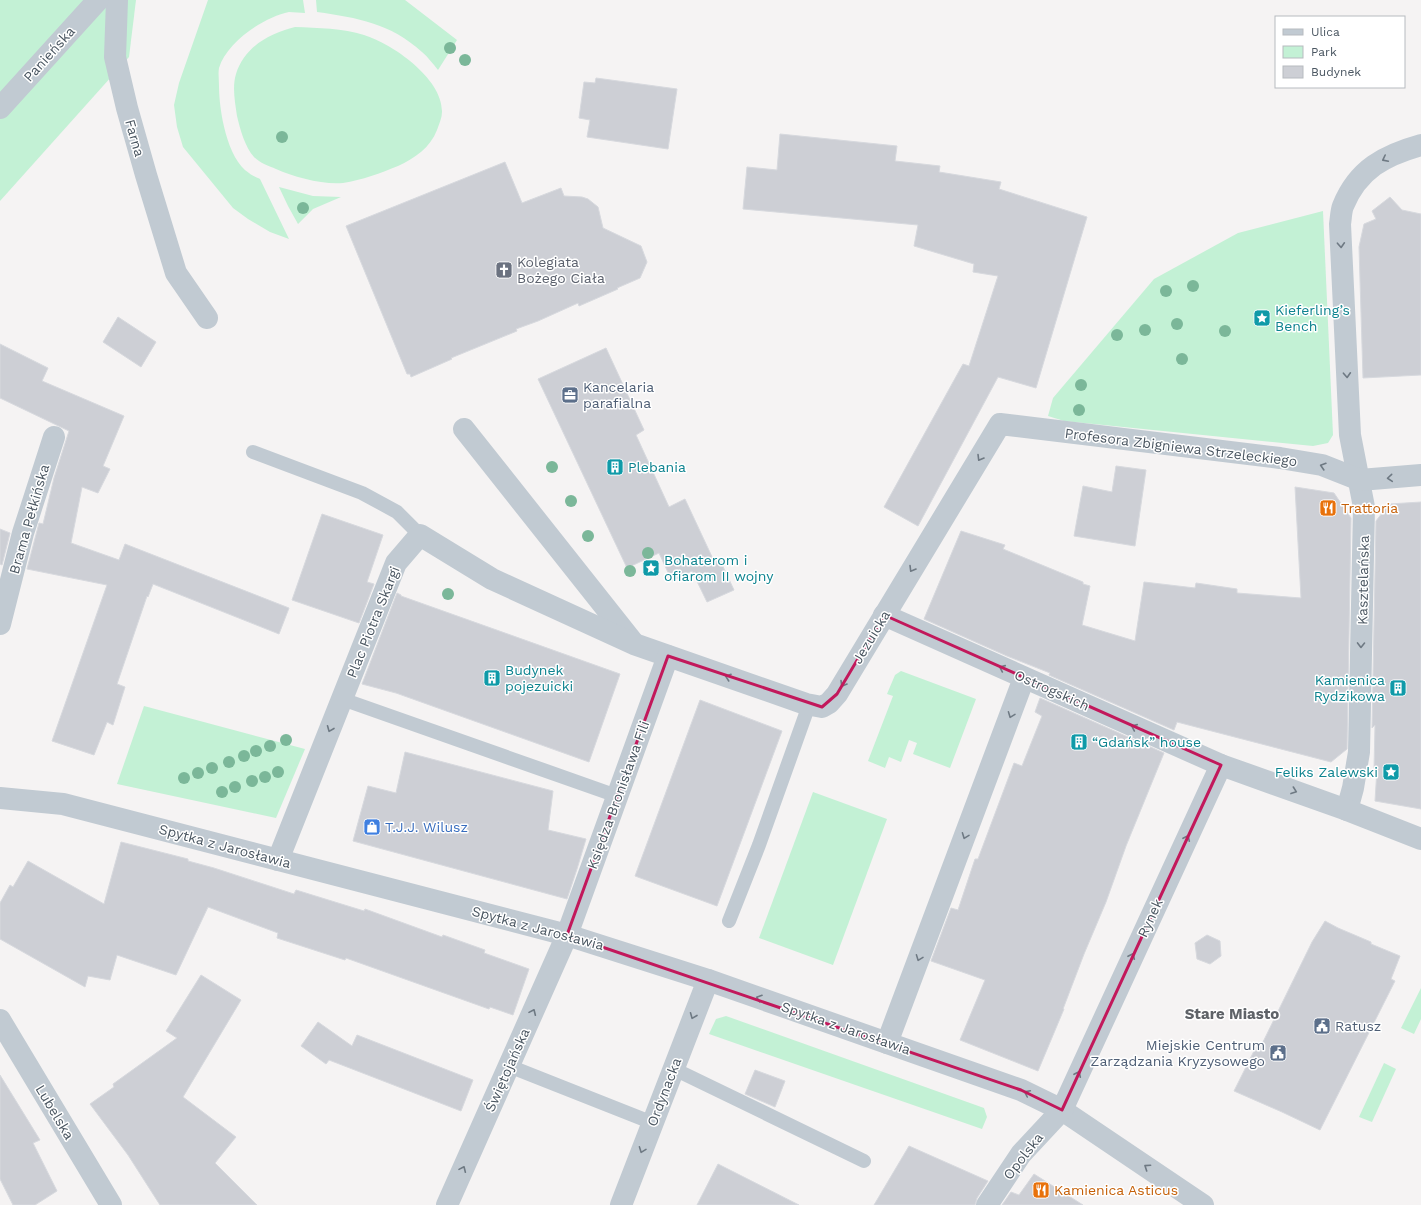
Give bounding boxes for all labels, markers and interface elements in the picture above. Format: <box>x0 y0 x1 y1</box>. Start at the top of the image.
legend <box>1275 16 1405 88</box>
street label: Panieńska <box>20 23 78 85</box>
text: Ulica <box>1311 25 1340 39</box>
text: Park <box>1311 45 1337 59</box>
text: Budynek <box>1311 65 1361 79</box>
street label: Farna <box>122 118 148 159</box>
one-way arrow <box>1381 154 1389 162</box>
one-way arrow <box>1336 242 1345 248</box>
place label: Kolegiata Bożego Ciała <box>517 254 605 286</box>
church icon: Kolegiata Bożego Ciała <box>494 260 514 280</box>
place label: Kieferling’s Bench <box>1275 302 1350 334</box>
place icon: Kieferling’s Bench <box>1252 308 1272 328</box>
one-way arrow <box>1343 372 1352 378</box>
place label: Kancelaria parafialna <box>583 379 654 411</box>
office icon: Kancelaria parafialna <box>560 385 580 405</box>
street label: Profesora Zbigniewa Strzeleckiego <box>1064 425 1298 469</box>
one-way arrow <box>977 454 984 461</box>
building icon: Plebania <box>605 457 625 477</box>
place label: Plebania <box>628 459 686 475</box>
street label: Brama Pełkińska <box>6 462 52 576</box>
one-way arrow <box>1320 462 1327 471</box>
one-way arrow <box>1387 473 1393 482</box>
restaurant icon: Trattoria <box>1318 498 1338 518</box>
place label: Trattoria <box>1341 500 1398 516</box>
street label: Kasztelańska <box>1354 535 1372 625</box>
place label: Bohaterom i ofiarom II wojny <box>664 552 774 584</box>
place icon: Bohaterom i ofiarom II wojny <box>641 558 661 578</box>
street label: Plac Piotra Skargi <box>343 564 403 680</box>
one-way arrow <box>910 565 917 572</box>
street label: Jezuicka <box>849 607 893 667</box>
one-way arrow <box>1357 642 1365 648</box>
place label: Budynek pojezuicki <box>505 662 573 694</box>
one-way arrow <box>999 665 1007 673</box>
street label: Ostrogskich <box>1012 666 1092 714</box>
building icon: Budynek pojezuicki <box>482 668 502 688</box>
place label: Kamienica Rydzikowa <box>1314 672 1385 704</box>
one-way arrow <box>725 673 732 682</box>
building icon: Kamienica Rydzikowa <box>1388 678 1408 698</box>
one-way arrow <box>840 680 847 687</box>
one-way arrow <box>1007 711 1015 718</box>
street label: Księdza Bronisława Fili <box>584 719 652 871</box>
one-way arrow <box>1130 723 1137 731</box>
one-way arrow <box>326 726 334 733</box>
building icon: “Gdańsk” house <box>1069 732 1089 752</box>
place label: “Gdańsk” house <box>1092 734 1201 750</box>
place icon: Feliks Zalewski <box>1381 762 1401 782</box>
place label: Feliks Zalewski <box>1275 764 1378 780</box>
one-way arrow <box>1290 787 1297 795</box>
shop icon: T.J.J. Wilusz <box>362 817 382 837</box>
place label: T.J.J. Wilusz <box>385 819 468 835</box>
street label: Spytka z Jarosławia <box>157 821 293 871</box>
one-way arrow <box>961 833 969 840</box>
one-way arrow <box>1182 835 1190 842</box>
street label: Rynek <box>1134 896 1166 940</box>
street label: Spytka z Jarosławia <box>470 903 606 953</box>
one-way arrow <box>1128 953 1136 960</box>
one-way arrow <box>915 954 923 961</box>
one-way arrow <box>756 994 763 1002</box>
street label: Spytka z Jarosławia <box>779 998 913 1058</box>
district label: Stare Miasto <box>1185 1005 1279 1023</box>
one-way arrow <box>528 1009 536 1017</box>
one-way arrow <box>690 1011 698 1019</box>
public building icon: Ratusz <box>1312 1016 1332 1036</box>
place label: Ratusz <box>1335 1018 1381 1034</box>
street label: Świętojańska <box>481 1026 533 1114</box>
place label: Miejskie Centrum Zarządzania Kryzysowego <box>1091 1037 1265 1069</box>
public building icon: Miejskie Centrum Zarządzania Kryzysowego <box>1268 1043 1288 1063</box>
street label: Ordynacka <box>644 1055 684 1128</box>
one-way arrow <box>1073 1071 1081 1079</box>
street label: Lubelska <box>32 1082 78 1142</box>
one-way arrow <box>1023 1090 1031 1098</box>
street label: Opolska <box>1000 1129 1046 1183</box>
one-way arrow <box>638 1147 646 1154</box>
one-way arrow <box>1145 1165 1152 1172</box>
one-way arrow <box>458 1166 466 1173</box>
restaurant icon: Kamienica Asticus <box>1031 1180 1051 1200</box>
place label: Kamienica Asticus <box>1054 1182 1178 1198</box>

